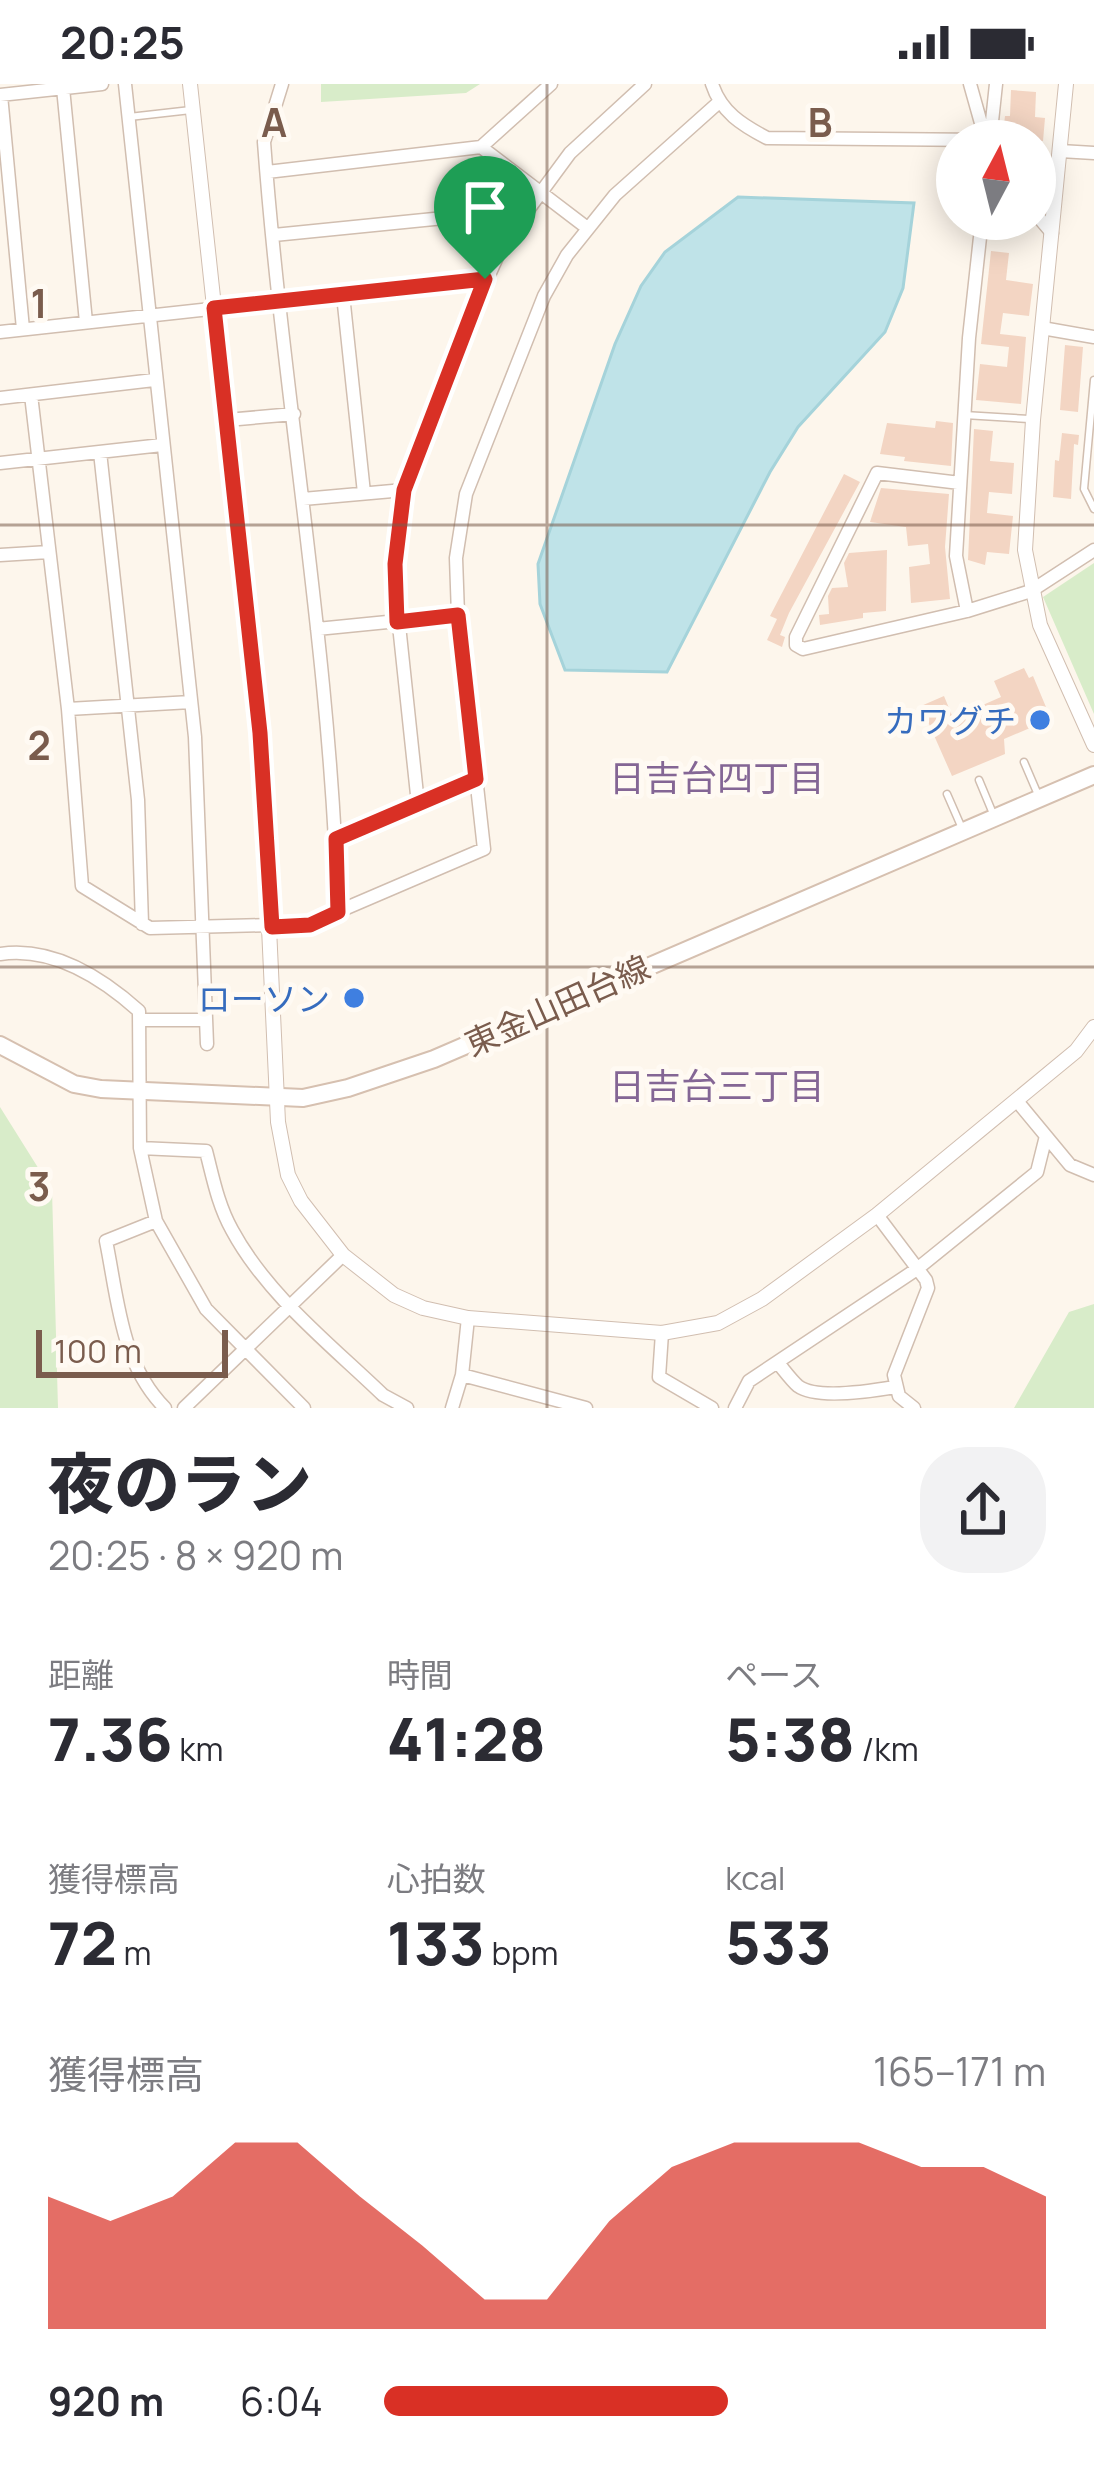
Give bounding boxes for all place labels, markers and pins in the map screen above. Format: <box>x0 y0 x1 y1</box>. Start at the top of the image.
pin <box>434 156 536 279</box>
place label: カワグチ <box>884 698 1016 743</box>
marker: カワグチ <box>1027 707 1053 733</box>
place label: ローソン <box>198 976 330 1021</box>
marker: ローソン <box>341 985 367 1011</box>

